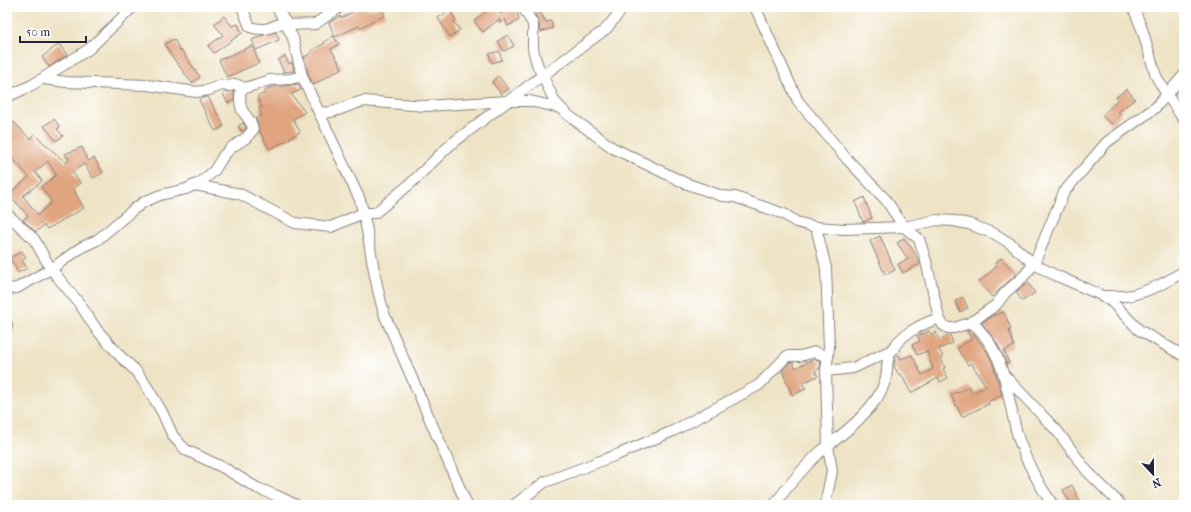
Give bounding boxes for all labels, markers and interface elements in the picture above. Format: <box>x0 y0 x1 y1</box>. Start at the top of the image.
scale bar <box>20 18 86 44</box>
text: 50 m <box>26 25 50 39</box>
north arrow <box>1133 454 1173 494</box>
text: N <box>1150 475 1163 491</box>

